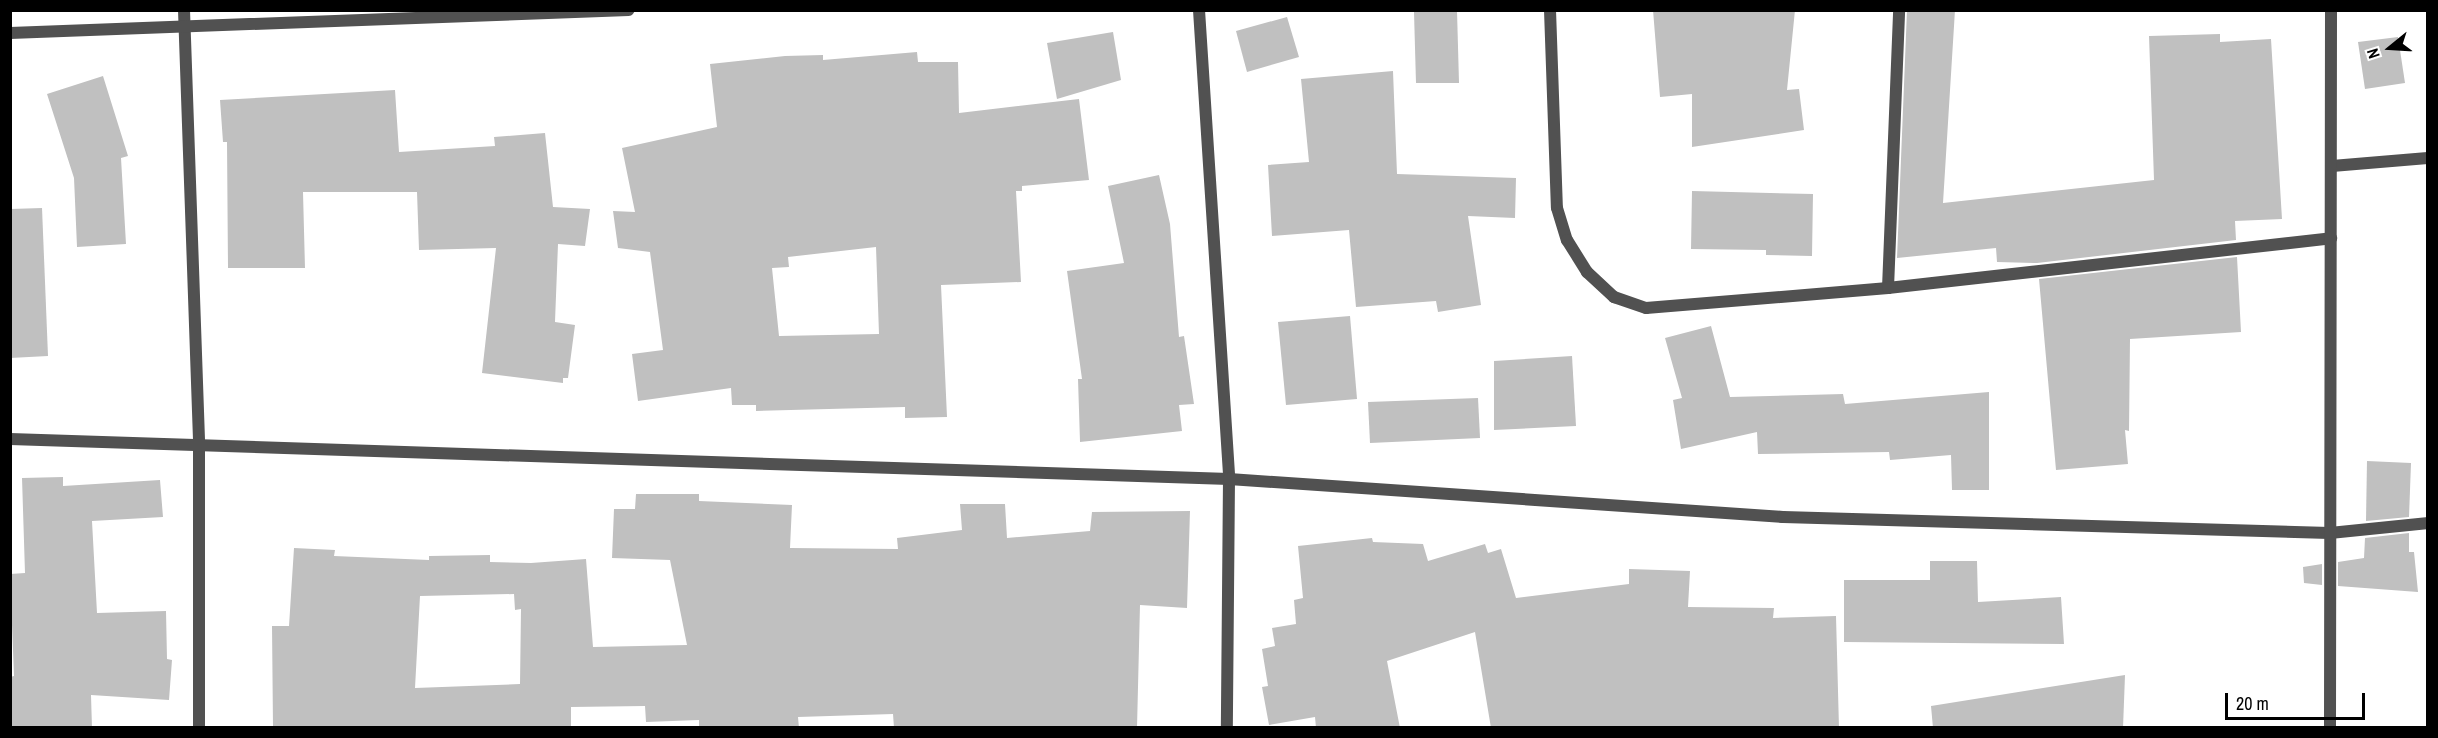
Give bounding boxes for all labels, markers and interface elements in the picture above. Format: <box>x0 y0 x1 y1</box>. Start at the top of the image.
north arrow <box>2360 18 2420 78</box>
text: N <box>2361 46 2385 61</box>
scale bar <box>2228 681 2368 719</box>
text: 20 m <box>2236 691 2269 716</box>

